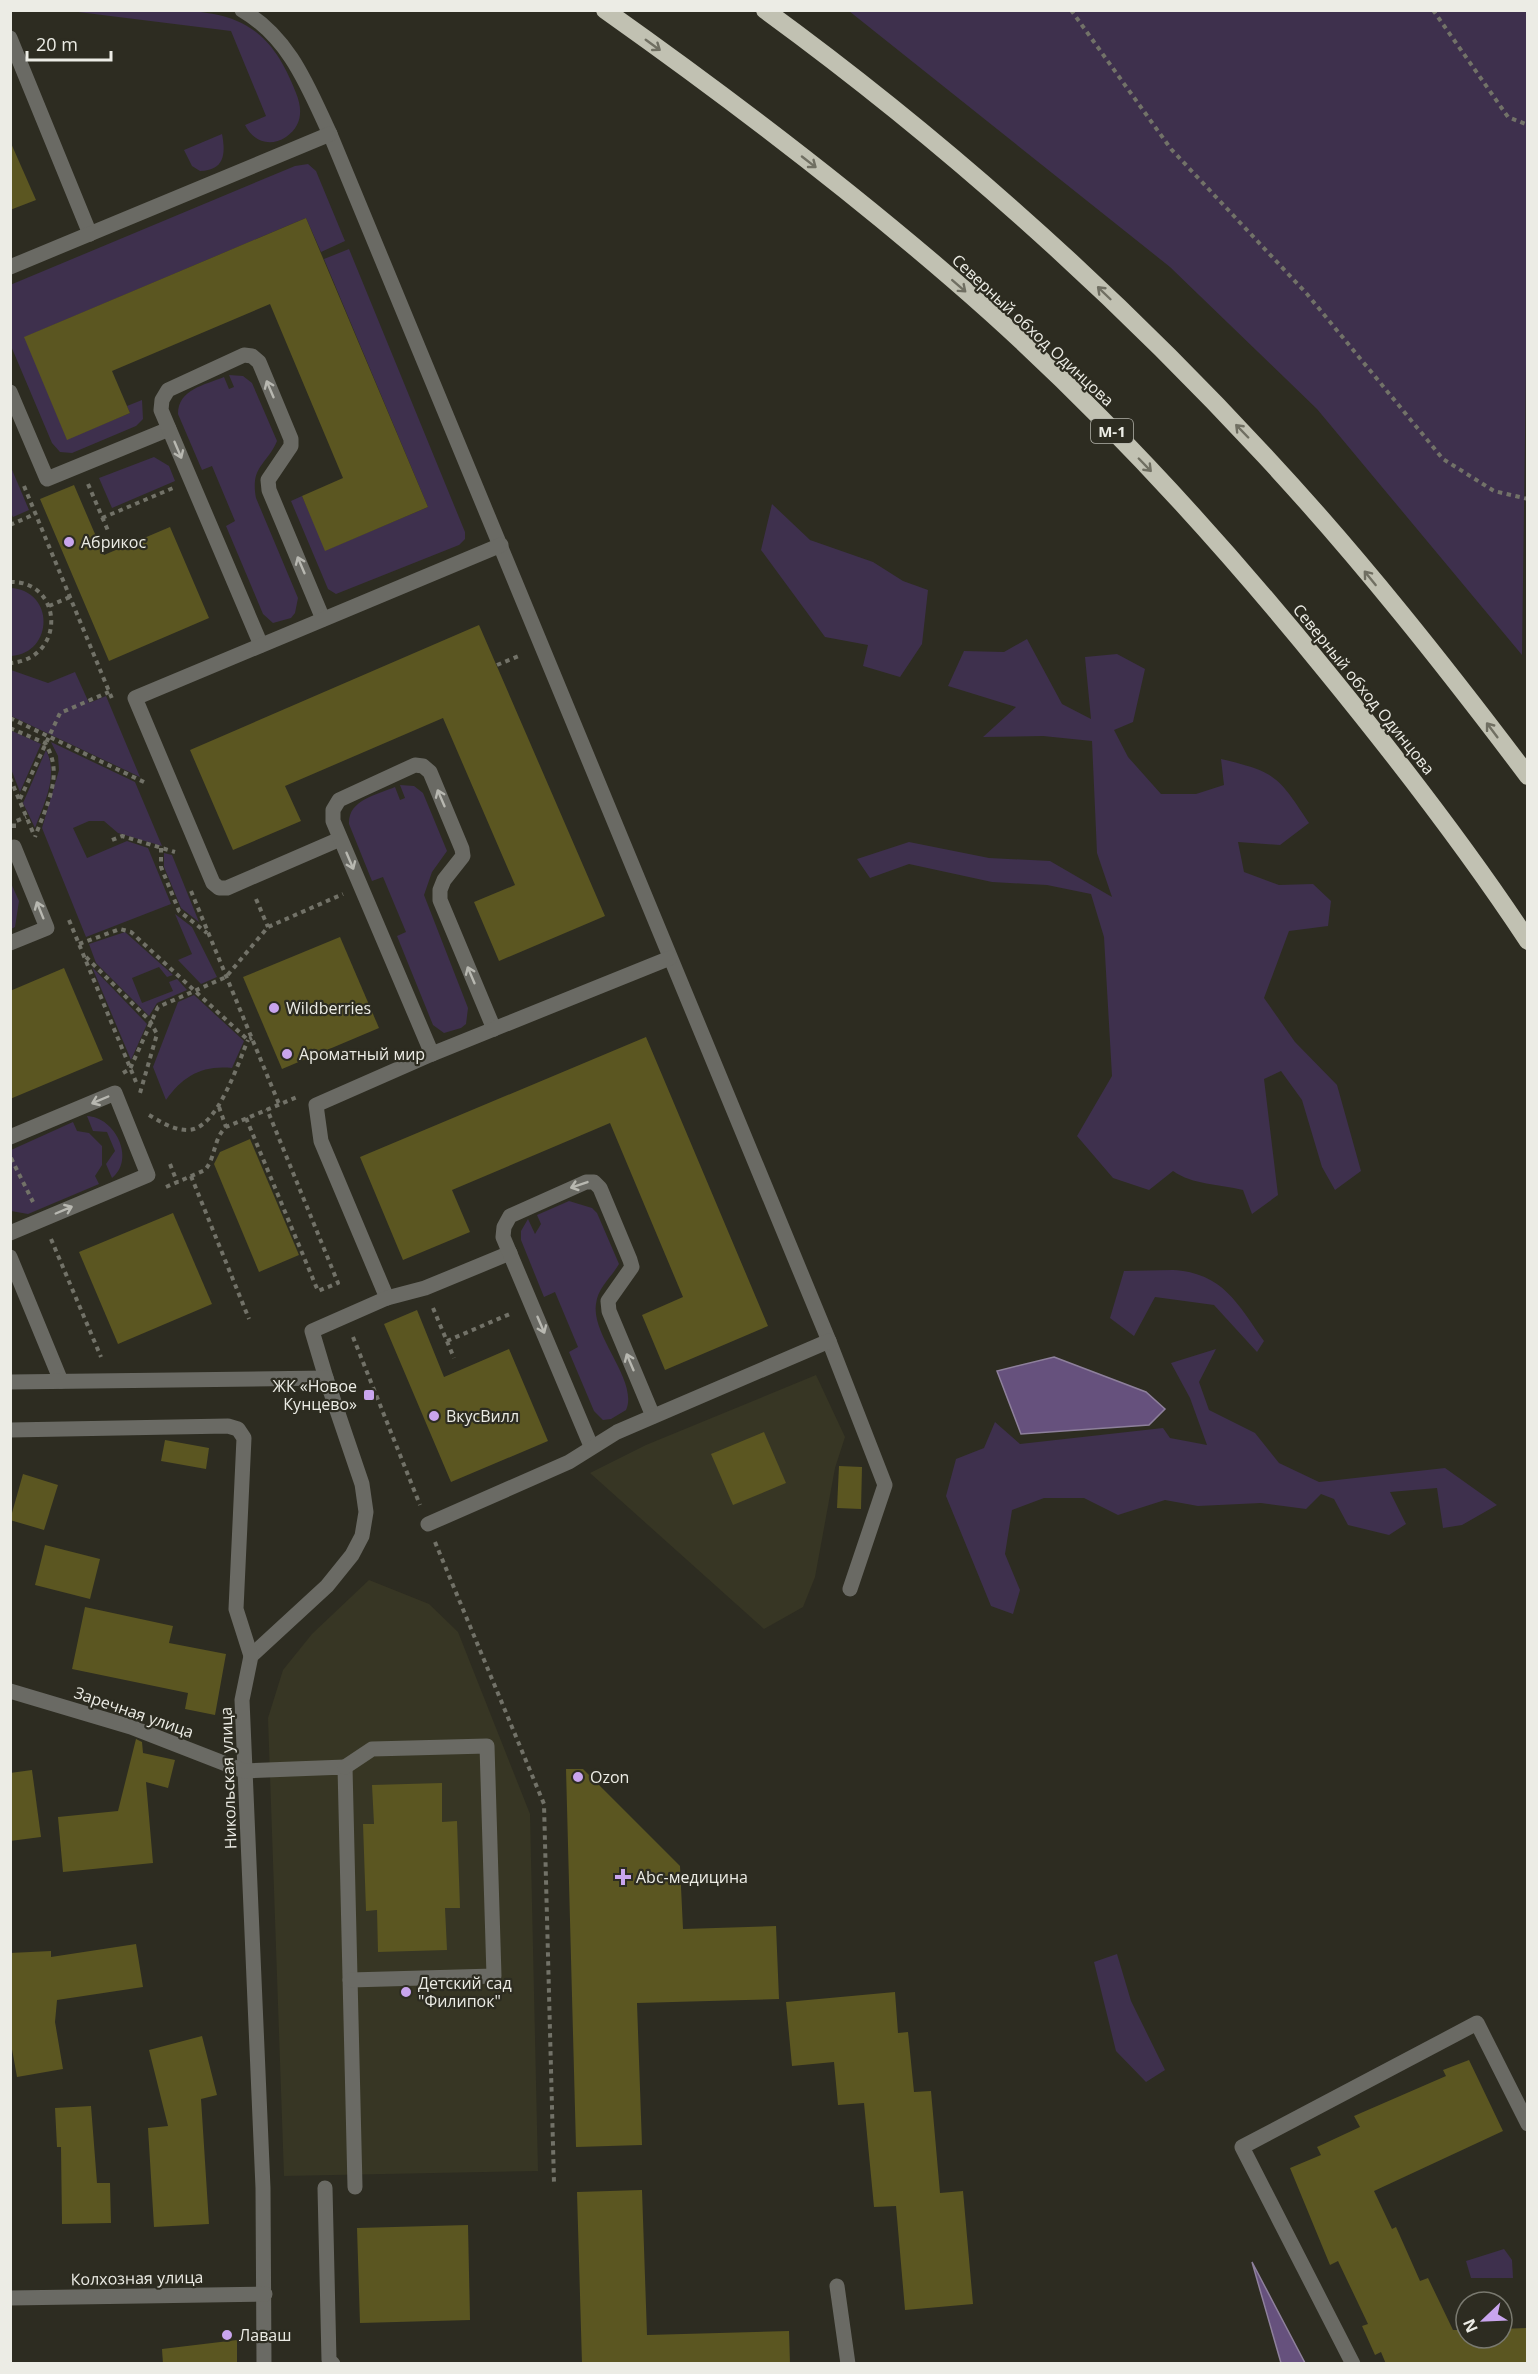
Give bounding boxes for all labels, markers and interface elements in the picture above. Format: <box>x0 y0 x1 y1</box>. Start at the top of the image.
scale bar <box>27 24 111 62</box>
text: 20 m <box>36 32 78 56</box>
one-way arrow <box>644 39 660 51</box>
one-way arrow <box>801 155 817 168</box>
street label: Северный обход Одинцова <box>947 249 1119 411</box>
one-way arrow <box>951 279 966 293</box>
one-way arrow <box>1097 285 1112 300</box>
one-way arrow <box>264 380 275 398</box>
road number: М-1 <box>1091 419 1133 443</box>
one-way arrow <box>1234 424 1249 439</box>
one-way arrow <box>173 441 184 459</box>
one-way arrow <box>1137 458 1152 473</box>
place label: Абрикос <box>81 531 146 553</box>
marker: Абрикос <box>62 535 76 549</box>
one-way arrow <box>295 557 306 575</box>
one-way arrow <box>1364 570 1377 586</box>
street label: Северный обход Одинцова <box>1288 599 1440 779</box>
one-way arrow <box>1486 722 1499 738</box>
one-way arrow <box>435 790 446 808</box>
one-way arrow <box>344 851 356 869</box>
one-way arrow <box>33 901 44 920</box>
one-way arrow <box>465 966 476 984</box>
place label: Wildberries <box>286 997 371 1019</box>
marker: Wildberries <box>267 1001 281 1015</box>
place label: Ароматный мир <box>299 1043 425 1065</box>
marker: Ароматный мир <box>280 1047 294 1061</box>
one-way arrow <box>92 1095 110 1106</box>
one-way arrow <box>571 1181 589 1192</box>
one-way arrow <box>55 1204 73 1215</box>
one-way arrow <box>536 1316 547 1334</box>
one-way arrow <box>624 1353 635 1372</box>
place label: ЖК «Новое Кунцево» <box>272 1375 357 1415</box>
marker: ЖК «Новое Кунцево» <box>362 1388 376 1402</box>
place label: ВкусВилл <box>446 1405 519 1427</box>
marker: ВкусВилл <box>427 1409 441 1423</box>
street label: Заречная улица <box>71 1681 197 1743</box>
street label: Никольская улица <box>215 1706 241 1850</box>
place label: Ozon <box>590 1766 629 1788</box>
marker: Ozon <box>571 1770 585 1784</box>
place label: Abc-медицина <box>636 1866 748 1888</box>
marker: Abc-медицина <box>614 1868 632 1886</box>
place label: Детский сад "Филипок" <box>418 1972 512 2012</box>
marker: Детский сад "Филипок" <box>399 1985 413 1999</box>
street label: Колхозная улица <box>71 2266 203 2290</box>
north arrow <box>1454 2290 1514 2350</box>
text: N <box>1458 2316 1483 2336</box>
place label: Лаваш <box>239 2324 291 2346</box>
marker: Лаваш <box>220 2328 234 2342</box>

